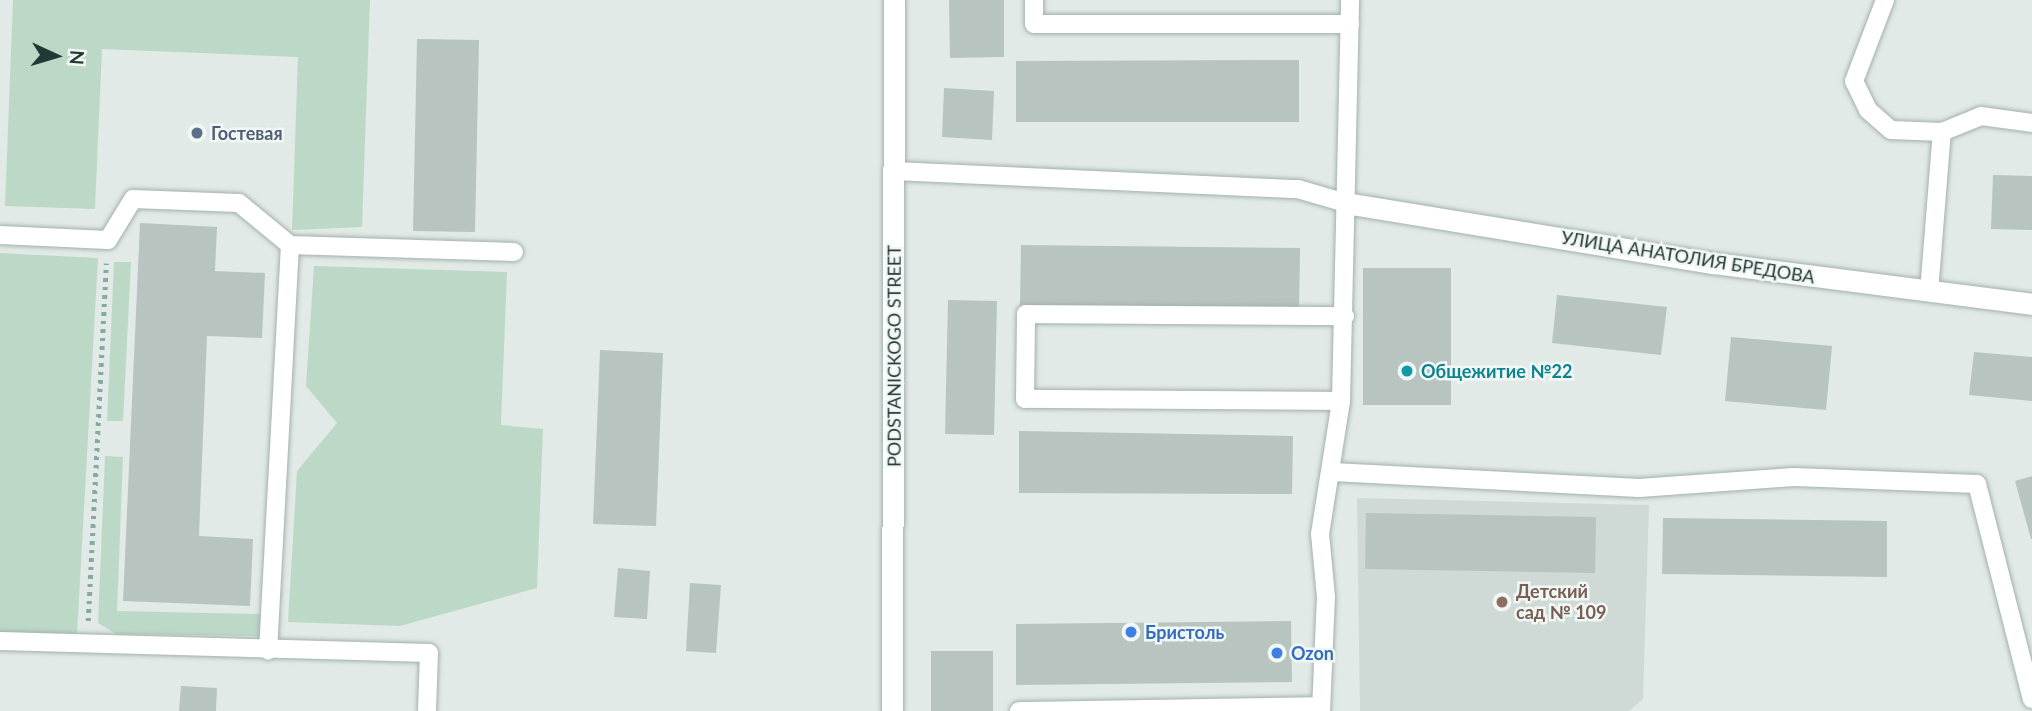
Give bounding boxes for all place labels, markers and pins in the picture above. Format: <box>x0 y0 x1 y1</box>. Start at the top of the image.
place label: Гостевая <box>211 122 283 144</box>
marker: Гостевая <box>189 125 205 141</box>
place label: Общежитие №22 <box>1421 360 1572 382</box>
marker: Общежитие №22 <box>1399 363 1415 379</box>
place label: Детский сад № 109 <box>1516 581 1606 624</box>
marker: Детский сад № 109 <box>1494 594 1510 610</box>
place label: Бристоль <box>1145 621 1224 643</box>
marker: Бристоль <box>1123 624 1139 640</box>
place label: Ozon <box>1291 642 1334 664</box>
marker: Ozon <box>1269 645 1285 661</box>

